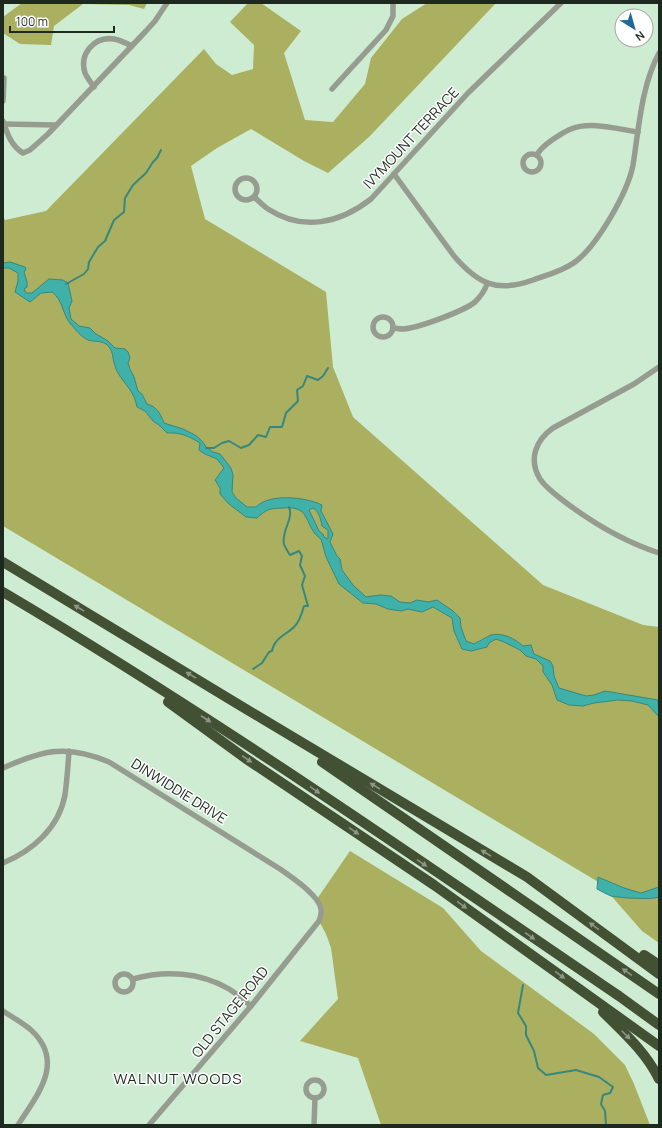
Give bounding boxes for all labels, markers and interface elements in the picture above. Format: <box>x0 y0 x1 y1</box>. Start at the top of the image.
scale bar <box>10 8 114 34</box>
north arrow <box>614 8 654 48</box>
text: 100 m <box>16 13 48 30</box>
text: N <box>633 28 648 45</box>
street label: IVYMOUNT TERRACE <box>359 83 463 192</box>
one-way arrow <box>74 604 84 612</box>
one-way arrow <box>185 672 197 679</box>
one-way arrow <box>200 715 212 722</box>
street label: DINWIDDIE DRIVE <box>128 754 231 828</box>
one-way arrow <box>241 755 252 763</box>
one-way arrow <box>369 783 381 790</box>
one-way arrow <box>309 786 320 794</box>
one-way arrow <box>349 827 360 835</box>
one-way arrow <box>481 849 491 857</box>
one-way arrow <box>417 859 428 867</box>
one-way arrow <box>456 901 467 909</box>
one-way arrow <box>589 922 599 930</box>
one-way arrow <box>525 932 535 940</box>
street label: OLD STAGE ROAD <box>187 962 272 1061</box>
one-way arrow <box>622 968 632 976</box>
one-way arrow <box>554 971 565 979</box>
one-way arrow <box>621 1030 631 1040</box>
district label: WALNUT WOODS <box>113 1068 243 1089</box>

